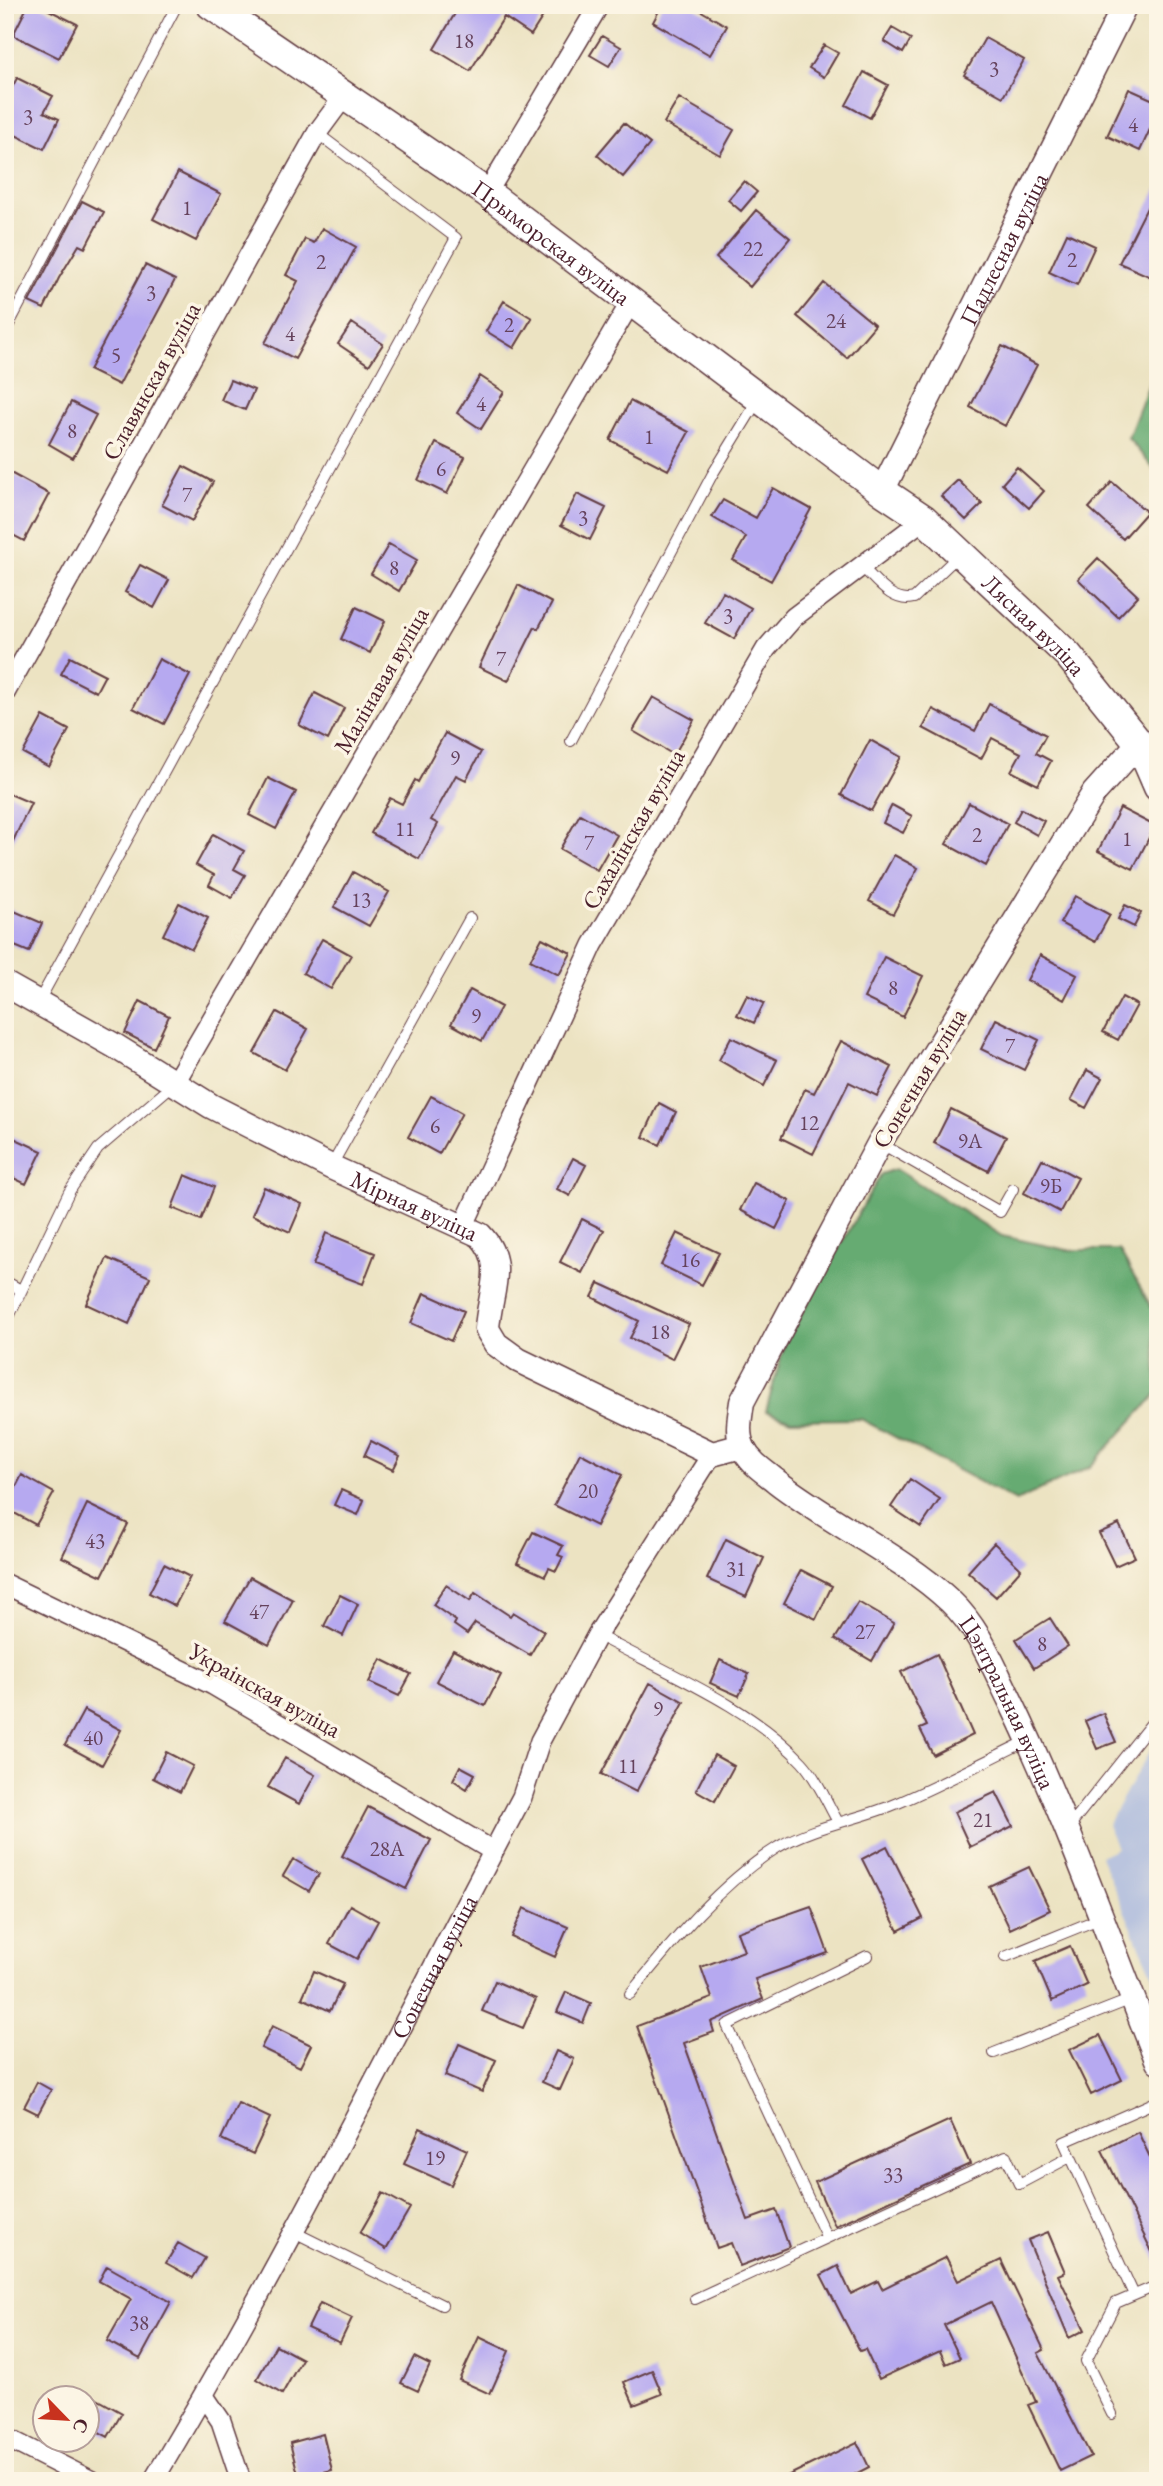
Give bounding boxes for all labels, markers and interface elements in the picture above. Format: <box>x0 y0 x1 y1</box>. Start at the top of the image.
house number: 18 <box>454 27 474 54</box>
house number: 3 <box>989 55 999 82</box>
house number: 3 <box>23 103 33 130</box>
house number: 4 <box>1128 111 1139 138</box>
street label: Падлесная вуліца <box>952 167 1055 330</box>
street label: Прыморская вуліца <box>466 172 638 312</box>
house number: 1 <box>182 194 192 221</box>
house number: 22 <box>743 235 763 262</box>
house number: 2 <box>1067 246 1077 273</box>
house number: 2 <box>316 248 326 275</box>
house number: 3 <box>146 279 156 306</box>
street label: Славянская вуліца <box>95 296 207 466</box>
house number: 24 <box>826 307 847 334</box>
house number: 2 <box>504 311 514 338</box>
house number: 4 <box>285 320 296 347</box>
house number: 5 <box>111 341 121 368</box>
house number: 4 <box>476 390 487 417</box>
house number: 8 <box>67 417 77 444</box>
house number: 1 <box>644 423 654 450</box>
house number: 6 <box>436 455 446 482</box>
house number: 7 <box>182 481 193 508</box>
house number: 3 <box>578 504 588 531</box>
house number: 8 <box>389 554 399 581</box>
street label: Лясная вуліца <box>976 567 1094 682</box>
street label: Малінавая вуліца <box>326 601 436 759</box>
house number: 3 <box>723 602 733 629</box>
house number: 7 <box>496 645 507 672</box>
street label: Сахалінская вуліца <box>574 743 692 915</box>
house number: 9 <box>450 744 460 771</box>
house number: 11 <box>395 815 415 842</box>
house number: 2 <box>972 821 982 848</box>
house number: 1 <box>1122 825 1132 852</box>
house number: 7 <box>584 829 595 856</box>
house number: 13 <box>351 886 371 913</box>
house number: 8 <box>888 974 898 1001</box>
house number: 9 <box>471 1002 481 1029</box>
street label: Сонечная вуліца <box>865 1002 973 1154</box>
house number: 7 <box>1005 1032 1016 1059</box>
house number: 12 <box>799 1109 819 1136</box>
house number: 6 <box>430 1112 440 1139</box>
house number: 9А <box>958 1127 983 1154</box>
street label: Мірная вуліца <box>346 1163 484 1248</box>
house number: 9Б <box>1040 1172 1062 1199</box>
house number: 16 <box>680 1246 700 1273</box>
house number: 18 <box>650 1318 670 1345</box>
house number: 20 <box>578 1477 598 1504</box>
house number: 43 <box>85 1527 105 1554</box>
house number: 31 <box>726 1555 746 1582</box>
house number: 47 <box>249 1598 270 1625</box>
street label: Цэнтральная вуліца <box>953 1609 1064 1794</box>
house number: 27 <box>855 1618 876 1645</box>
house number: 8 <box>1037 1630 1047 1657</box>
street label: Украінская вуліца <box>183 1635 347 1745</box>
house number: 9 <box>653 1695 663 1722</box>
house number: 40 <box>83 1724 103 1751</box>
house number: 11 <box>618 1752 638 1779</box>
house number: 21 <box>973 1806 993 1833</box>
house number: 28А <box>370 1835 405 1862</box>
street label: Сонечная вуліца <box>383 1889 484 2044</box>
house number: 19 <box>425 2144 445 2171</box>
house number: 33 <box>883 2161 903 2188</box>
house number: 38 <box>129 2309 149 2336</box>
north arrow <box>32 2384 102 2454</box>
text: С <box>67 2415 95 2437</box>

